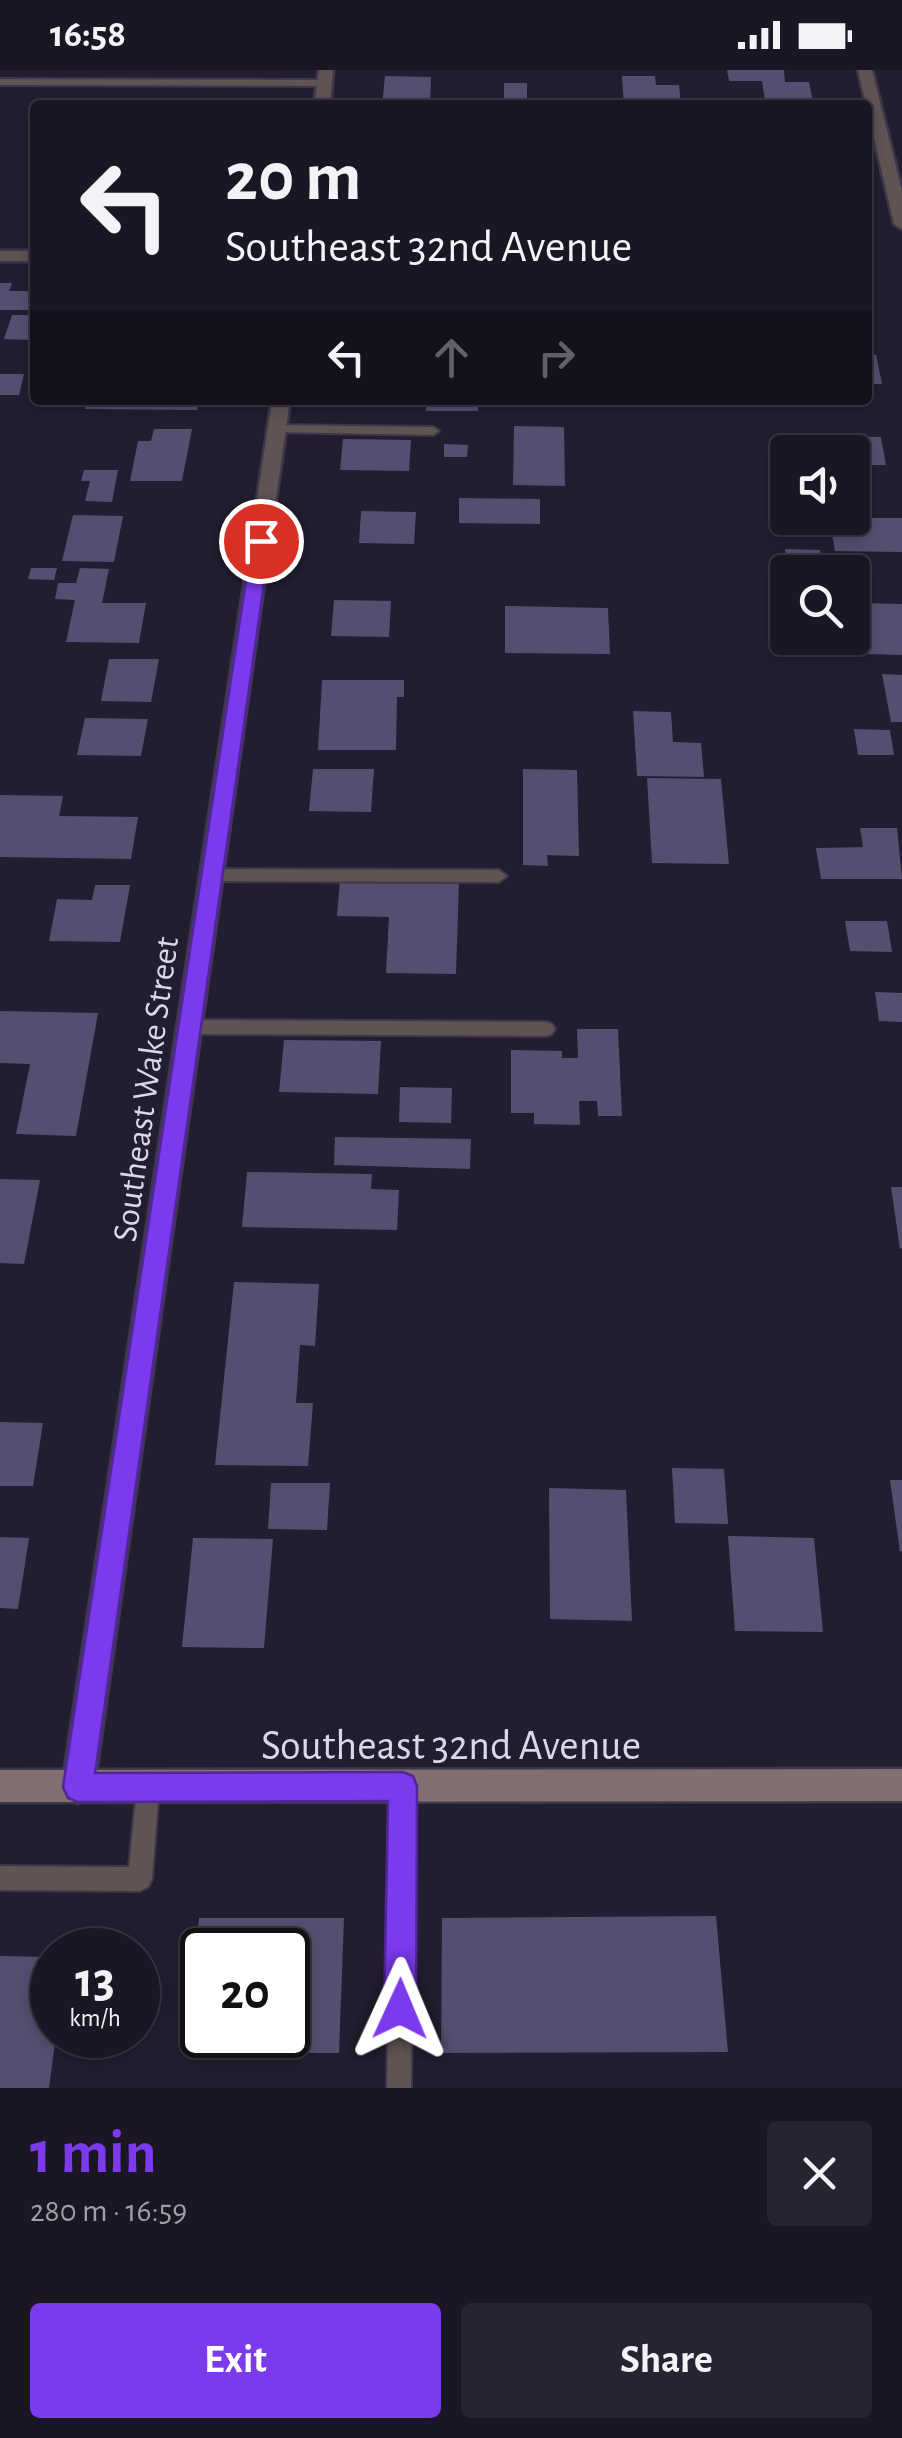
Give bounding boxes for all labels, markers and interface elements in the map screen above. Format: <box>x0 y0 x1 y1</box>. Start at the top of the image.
text: 16:58 <box>50 16 126 54</box>
icon: left <box>60 140 190 270</box>
text: 20 m <box>225 143 362 213</box>
text: Southeast 32nd Avenue <box>225 225 632 270</box>
icon: left <box>319 330 374 385</box>
icon: ahead <box>424 330 479 385</box>
icon: right <box>529 330 584 385</box>
map controls <box>770 435 870 655</box>
button: sound <box>770 435 870 535</box>
pin <box>219 499 304 584</box>
icon: arrive <box>234 514 289 569</box>
button: search <box>770 555 870 655</box>
street label: Southeast Wake Street <box>108 934 185 1244</box>
street label: Southeast 32nd Avenue <box>261 1725 641 1767</box>
speed limit sign: 20 <box>180 1928 310 2058</box>
text: 13 <box>75 1956 115 2006</box>
position arrow <box>348 1957 452 2061</box>
text: km/h <box>69 2006 121 2031</box>
button: close <box>767 2121 872 2226</box>
text: 1 min <box>30 2124 156 2184</box>
text: 280 m · 16:59 <box>30 2195 187 2227</box>
button: Exit <box>30 2303 441 2418</box>
button: Share <box>461 2303 872 2418</box>

